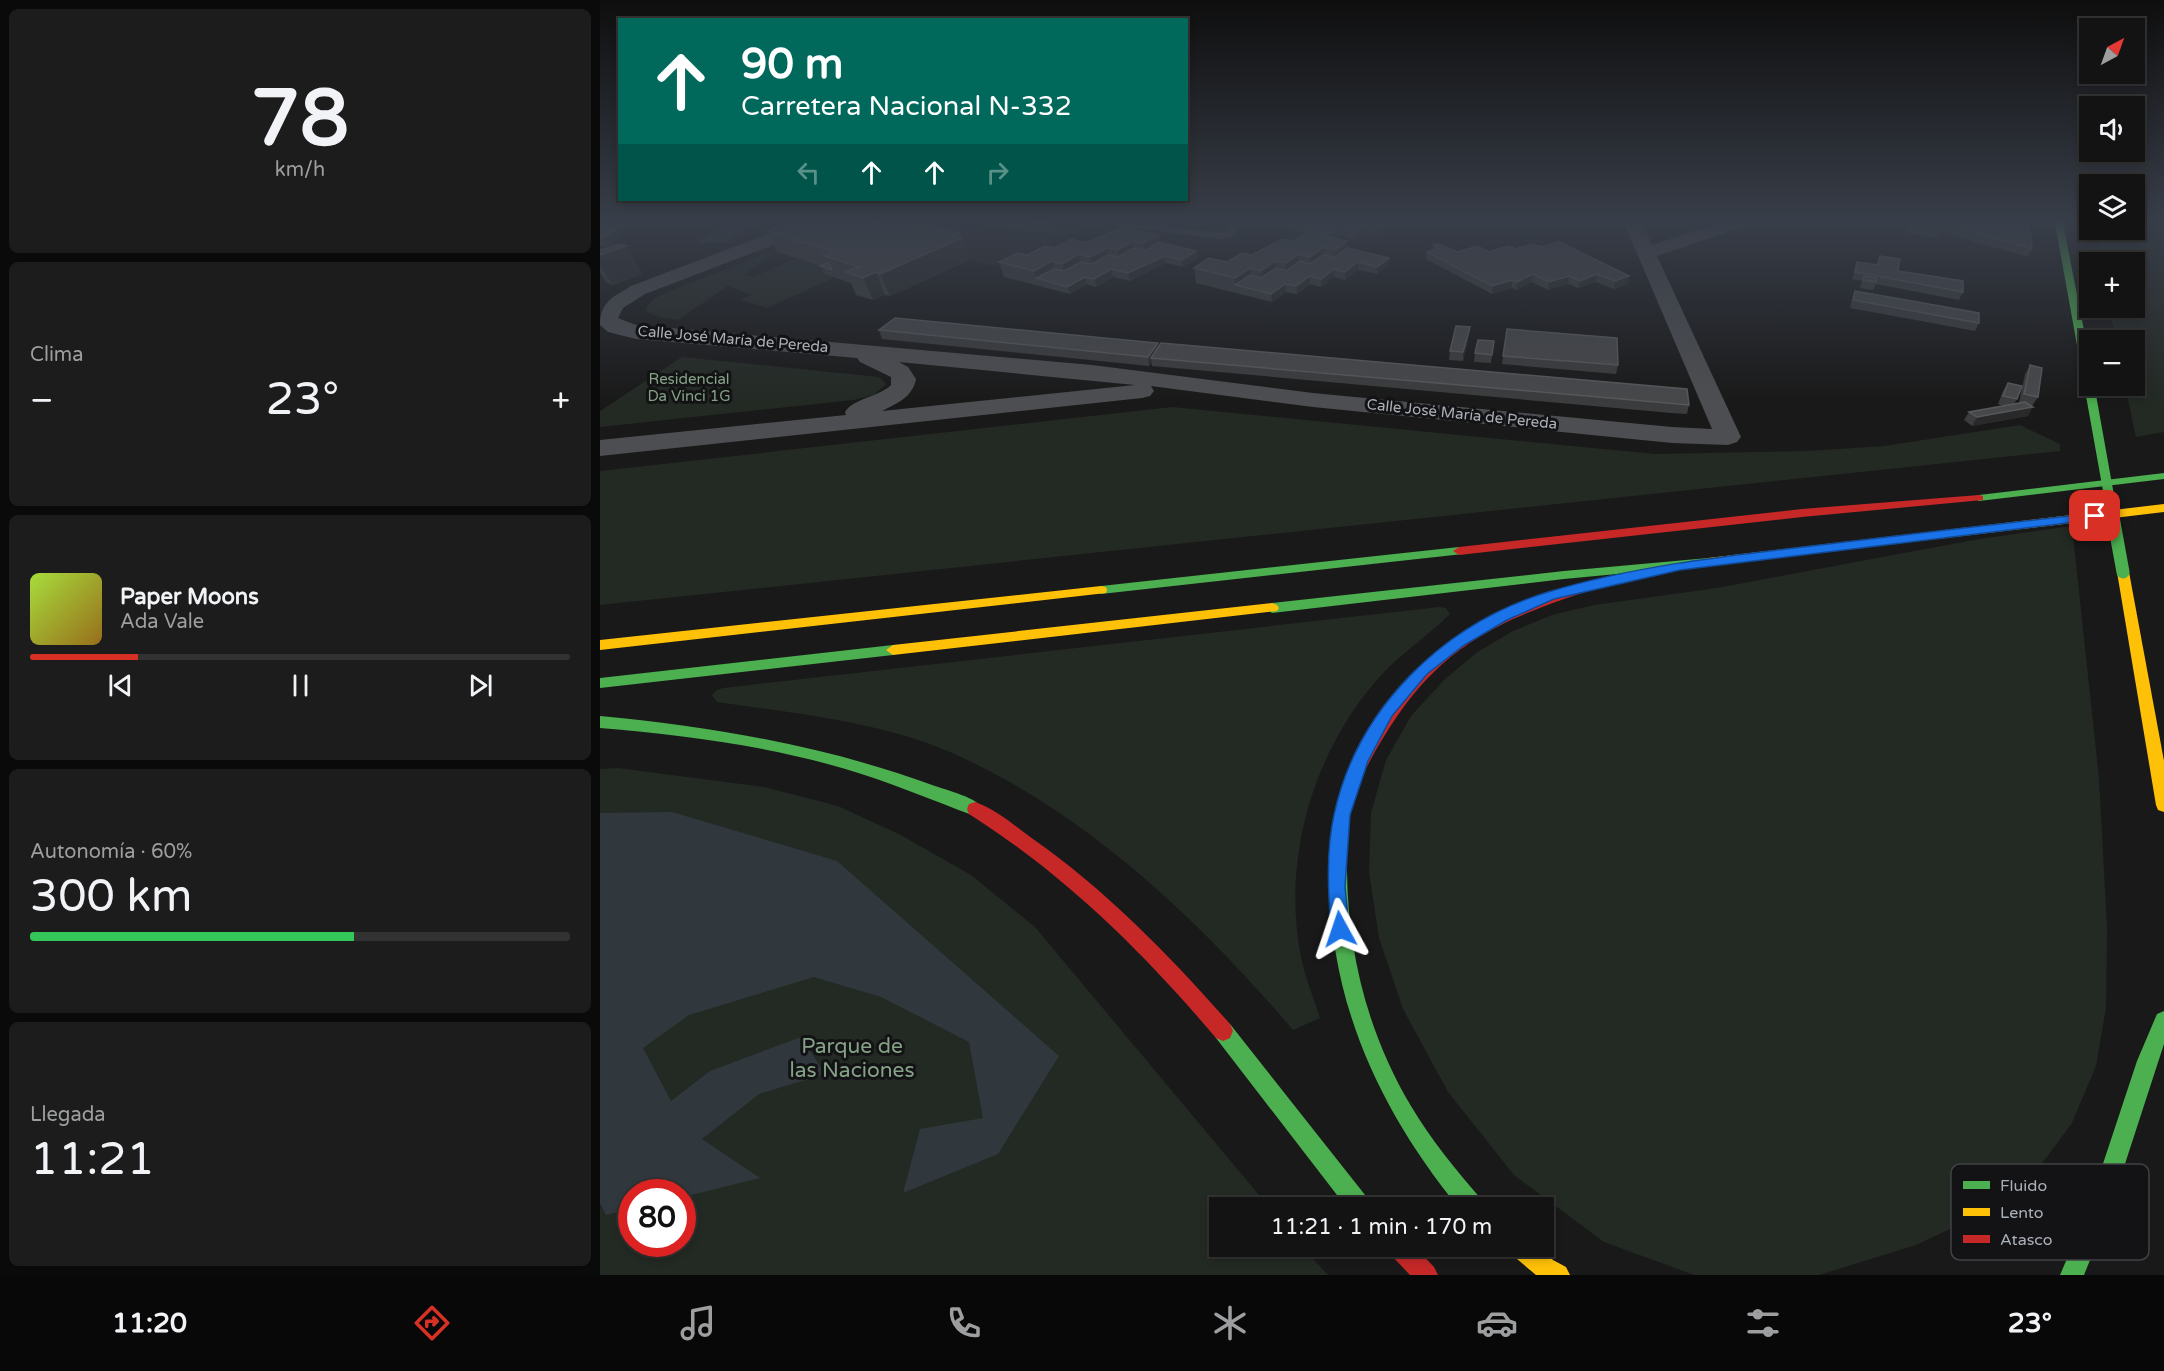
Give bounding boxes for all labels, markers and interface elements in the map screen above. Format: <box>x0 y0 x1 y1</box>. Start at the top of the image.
north arrow <box>2079 18 2145 84</box>
map controls <box>2079 18 2145 396</box>
text: 90 m <box>741 39 843 90</box>
icon: ahead <box>642 42 720 120</box>
text: 78 <box>251 72 349 166</box>
text: Carretera Nacional N-332 <box>741 90 1072 123</box>
button: sound <box>2079 96 2145 162</box>
icon: left <box>792 156 825 189</box>
icon: ahead <box>855 156 888 189</box>
icon: ahead <box>918 156 951 189</box>
icon: right <box>981 156 1014 189</box>
text: km/h <box>275 158 325 182</box>
button: layers <box>2079 174 2145 240</box>
button: + <box>2079 252 2145 318</box>
street label: Calle José María de Pereda <box>637 322 829 356</box>
button: − <box>2079 330 2145 396</box>
text: Clima <box>30 343 83 367</box>
park label: Residencial Da Vinci 1G <box>648 370 730 405</box>
text: 23° <box>266 373 339 427</box>
text: − <box>30 381 54 420</box>
text: + <box>551 381 570 420</box>
street label: Calle José María de Pereda <box>1366 395 1558 433</box>
pin <box>2069 490 2120 541</box>
icon: arrive <box>2078 499 2111 532</box>
text: Paper Moons <box>120 584 259 610</box>
text: Ada Vale <box>120 610 204 634</box>
icon: previous <box>104 669 137 702</box>
icon: pause <box>284 669 317 702</box>
icon: next <box>464 669 497 702</box>
text: Autonomía · 60% <box>30 840 192 864</box>
text: 300 km <box>30 870 192 924</box>
position arrow <box>1308 897 1372 961</box>
park label: Parque de las Naciones <box>789 1034 915 1083</box>
text: Llegada <box>30 1103 106 1127</box>
text: 11:21 <box>30 1133 155 1187</box>
legend <box>1951 1164 2149 1260</box>
text: Fluido <box>2000 1176 2047 1196</box>
speed limit sign: 80 <box>618 1179 696 1257</box>
text: Lento <box>2000 1203 2044 1223</box>
text: 11:21 · 1 min · 170 m <box>1271 1214 1492 1240</box>
text: Atasco <box>2000 1230 2053 1250</box>
icon: directions <box>411 1302 453 1344</box>
icon: music <box>677 1302 719 1344</box>
icon: phone <box>943 1302 985 1344</box>
icon: climate <box>1209 1302 1251 1344</box>
icon: car <box>1476 1302 1518 1344</box>
icon: filters <box>1742 1302 1784 1344</box>
text: 11:20 <box>112 1307 187 1340</box>
text: 23° <box>2008 1307 2052 1340</box>

